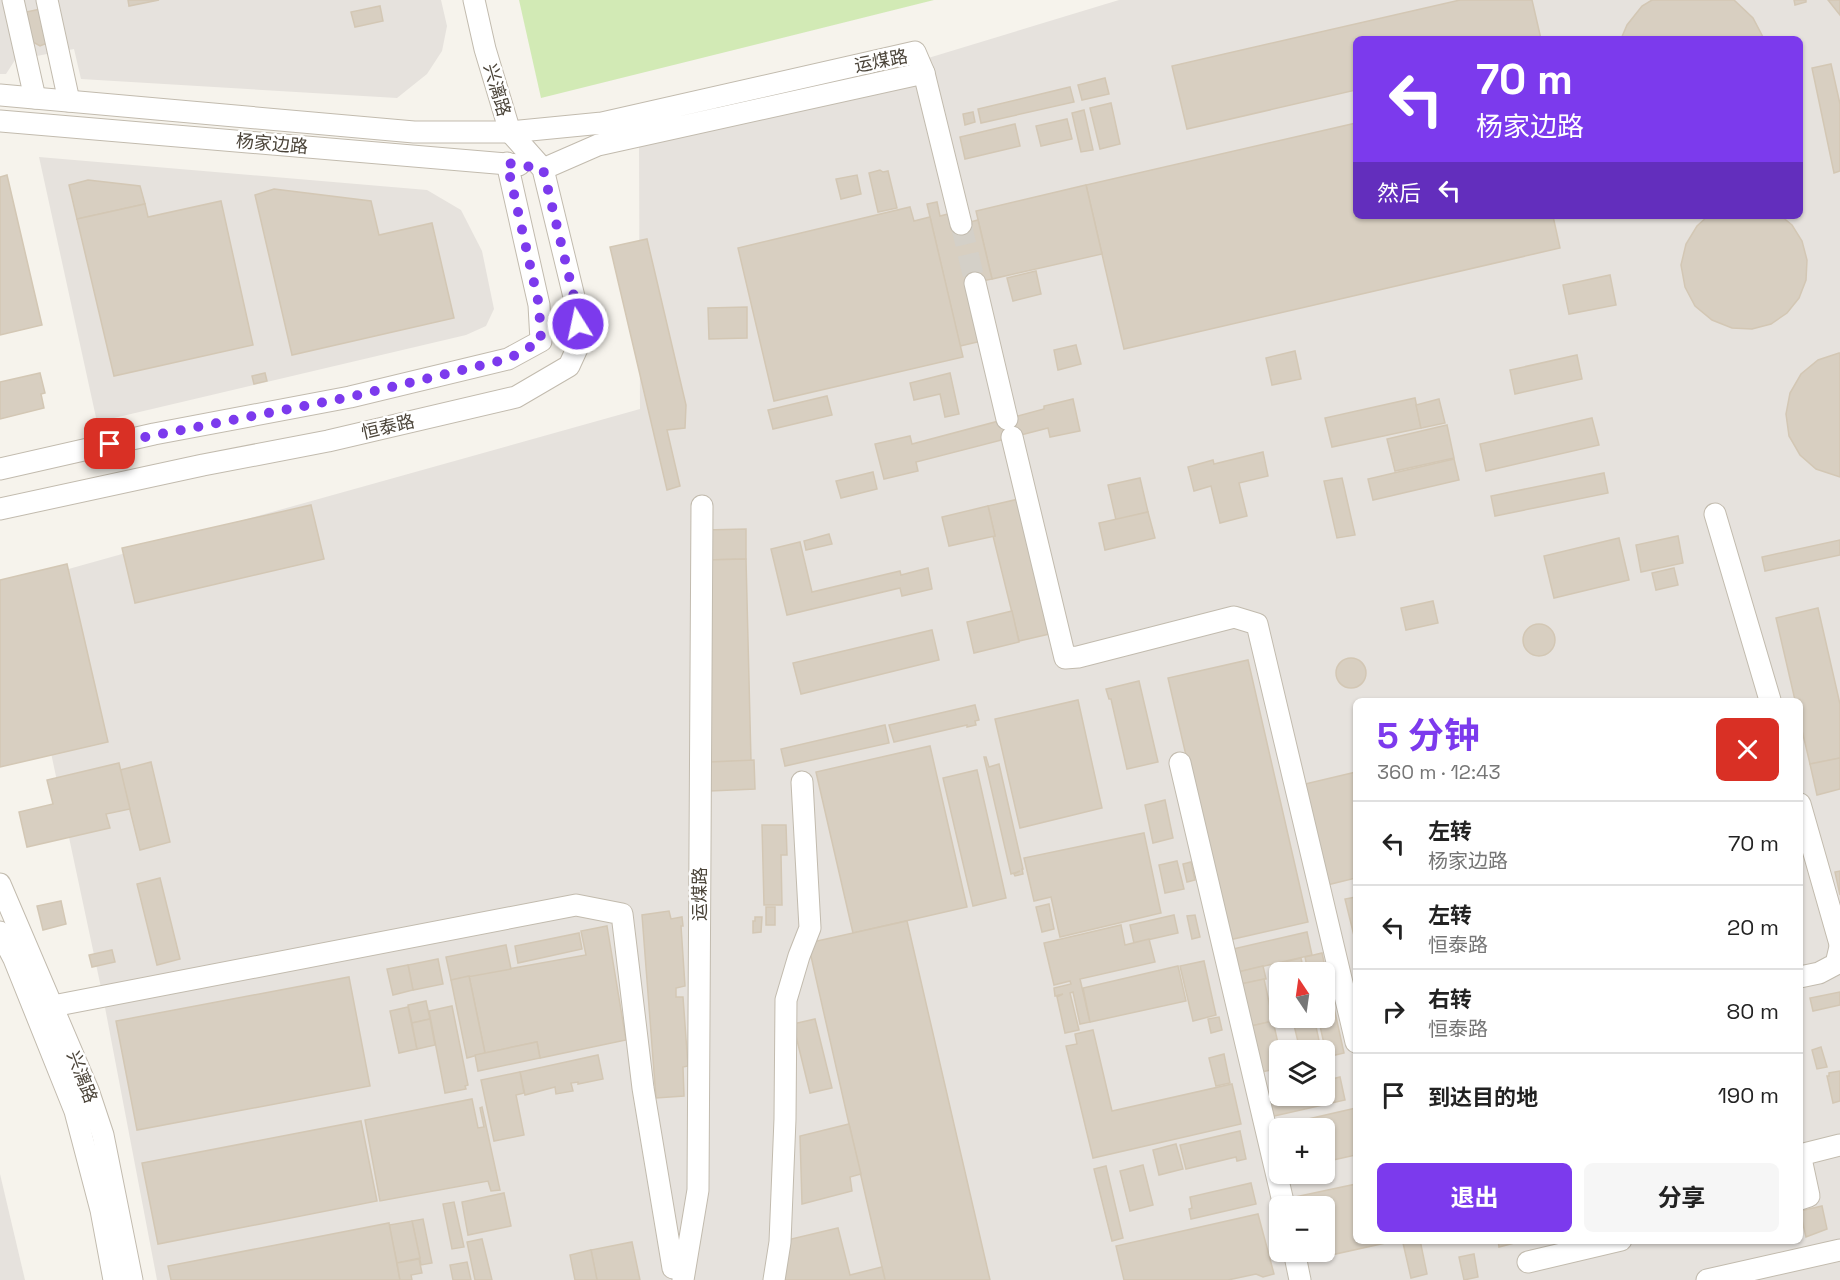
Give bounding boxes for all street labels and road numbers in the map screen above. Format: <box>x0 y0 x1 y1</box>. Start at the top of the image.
street label: 运煤路 <box>852 44 910 77</box>
street label: 兴漓路 <box>479 61 516 119</box>
street label: 杨家边路 <box>235 129 309 158</box>
street label: 恒泰路 <box>359 409 417 444</box>
street label: 运煤路 <box>688 867 711 921</box>
street label: 兴漓路 <box>62 1047 103 1106</box>

